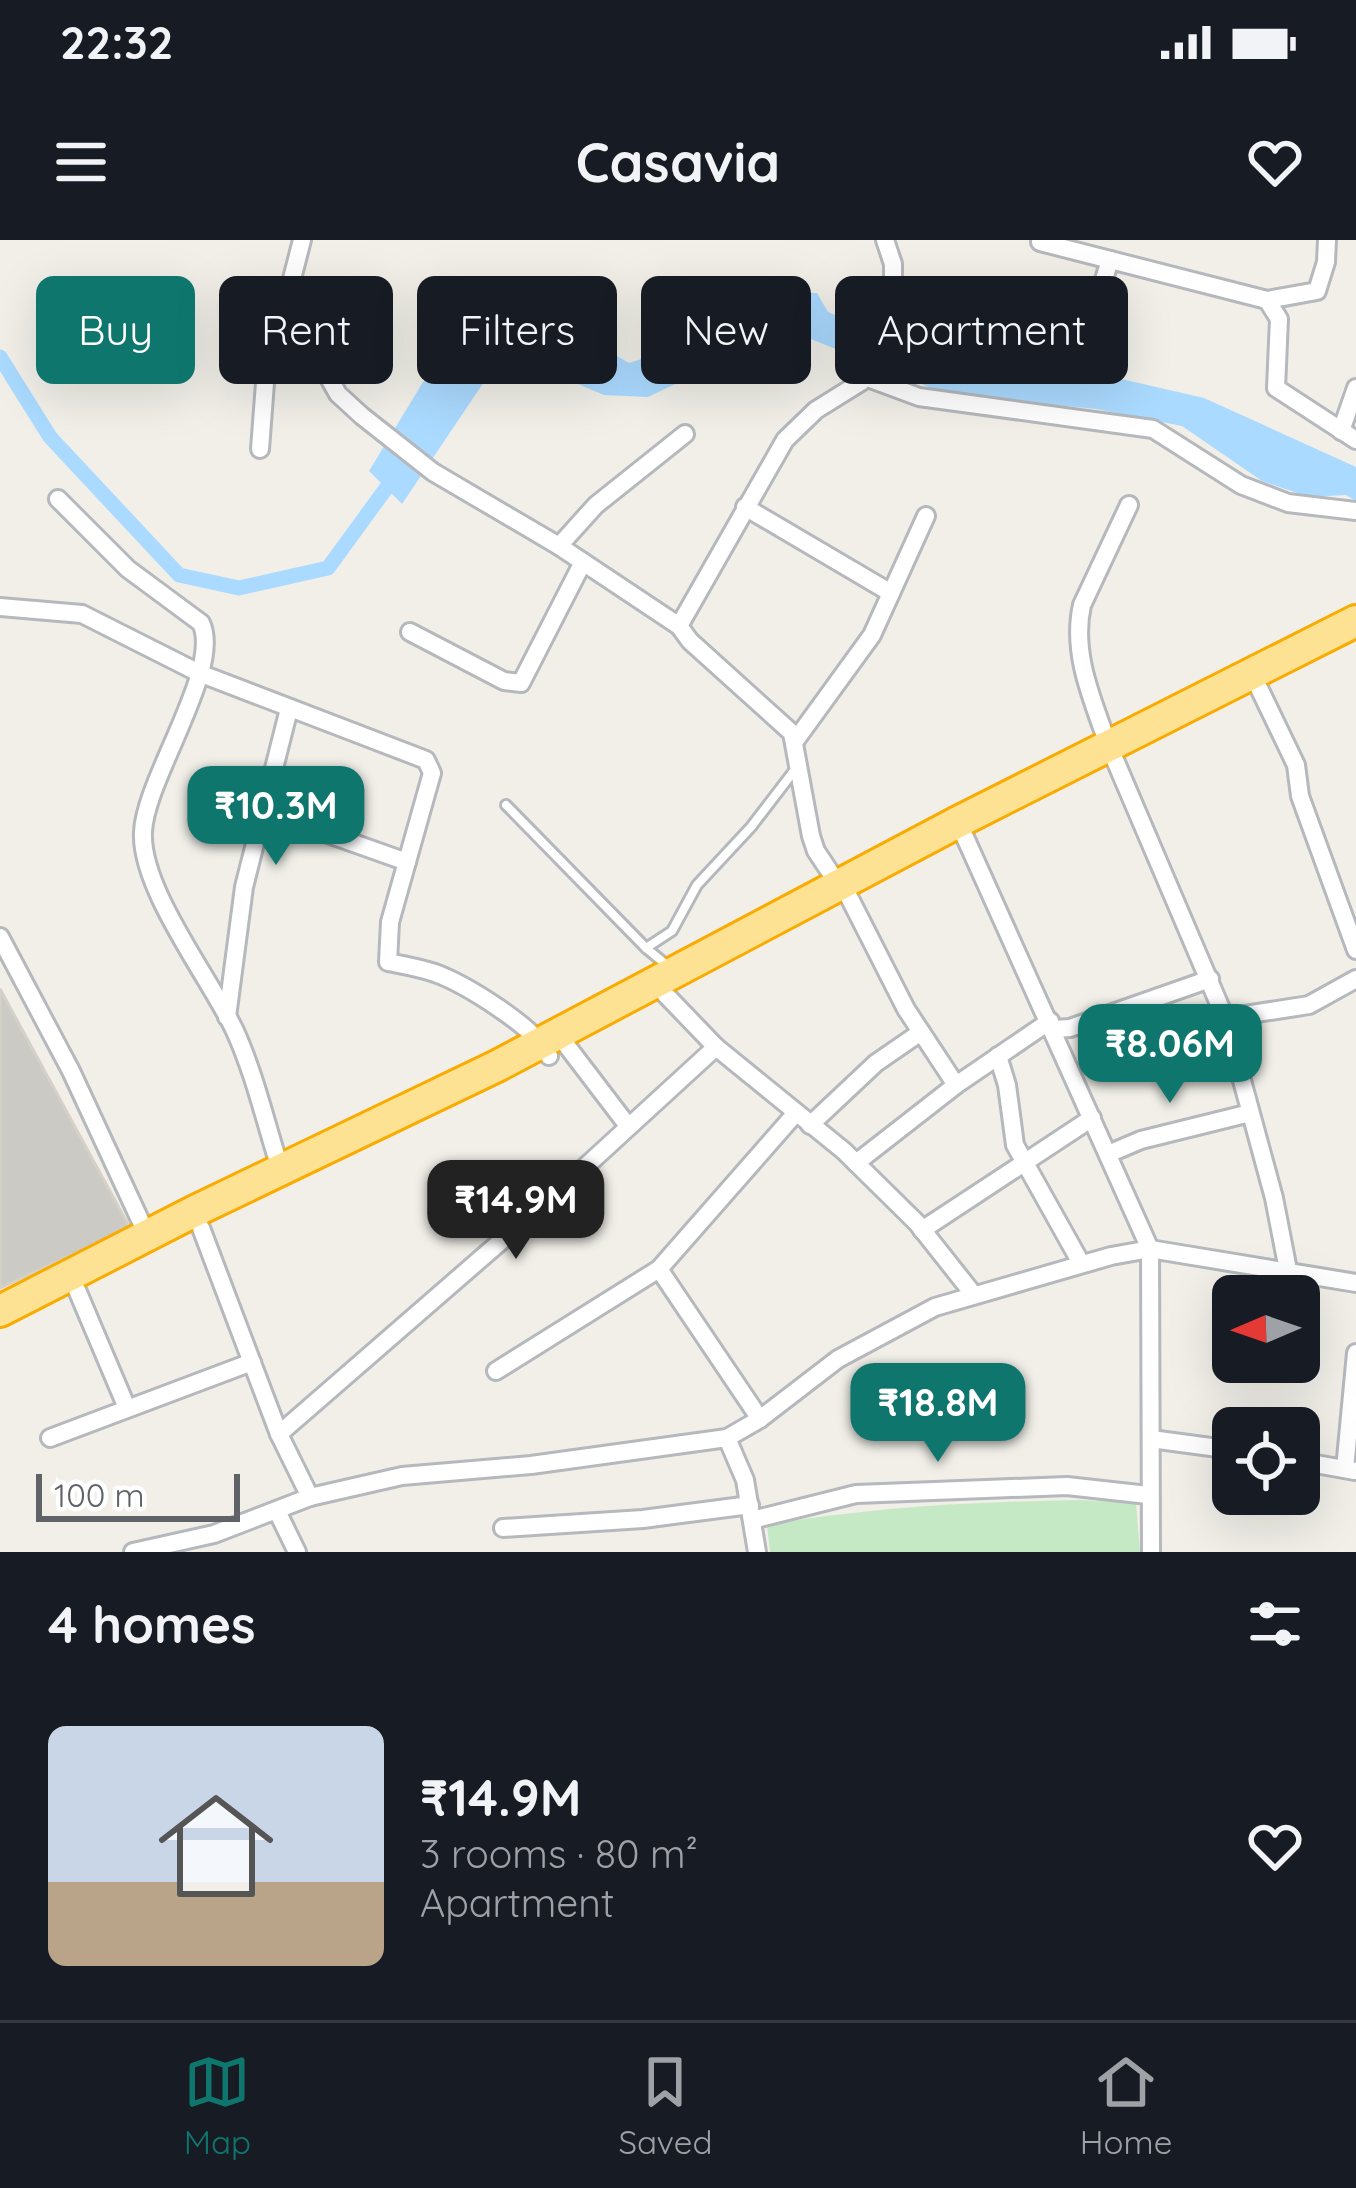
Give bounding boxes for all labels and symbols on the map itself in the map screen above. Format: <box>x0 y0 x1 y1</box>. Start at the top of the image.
pin: ₹10.3M <box>178 766 374 868</box>
pin: ₹8.06M <box>1072 1004 1268 1106</box>
pin: ₹14.9M <box>418 1160 614 1262</box>
north arrow <box>1212 1275 1320 1383</box>
pin: ₹18.8M <box>840 1363 1036 1465</box>
scale bar <box>36 1468 240 1521</box>

